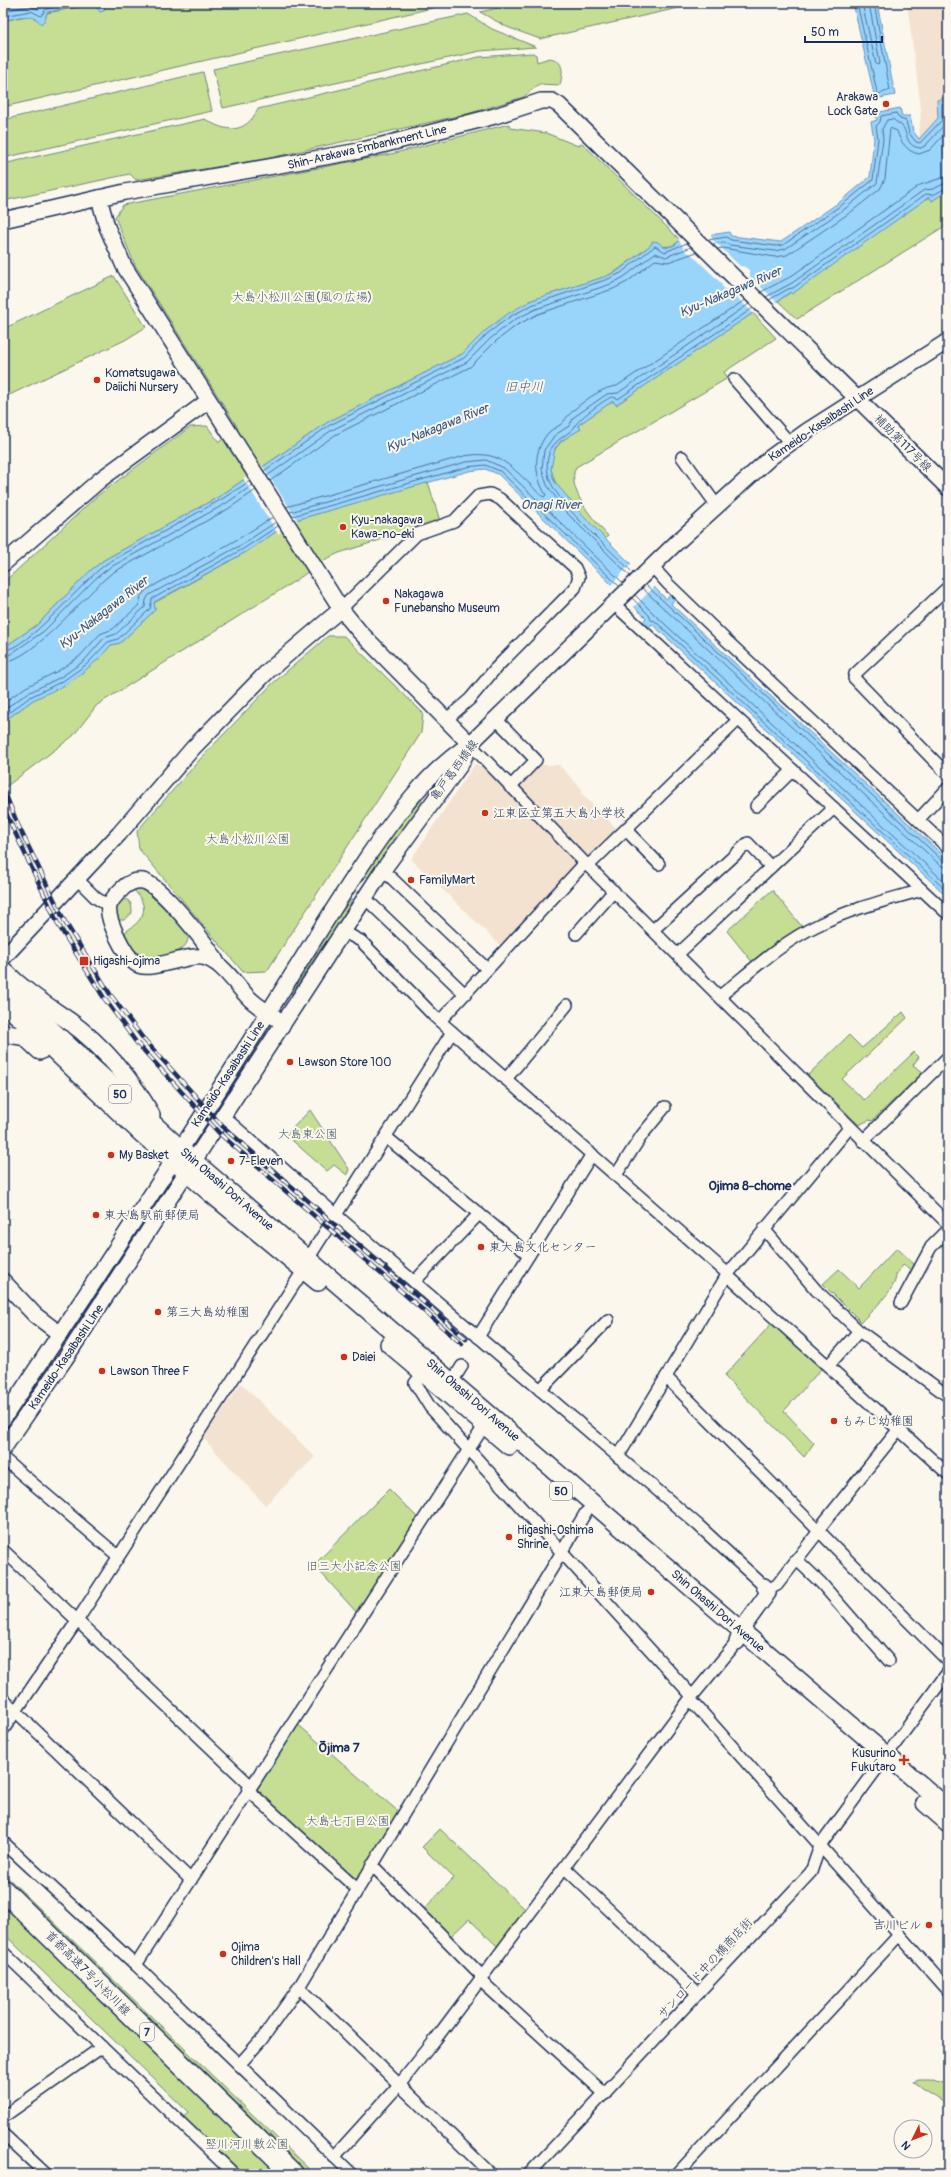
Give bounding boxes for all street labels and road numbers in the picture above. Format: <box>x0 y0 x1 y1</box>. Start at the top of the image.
street label: Shin-Arakawa Embankment Line <box>286 122 448 173</box>
street label: Kameido-Kasaibashi Line <box>766 384 877 465</box>
street label: 補助第117号線 <box>871 411 935 475</box>
street label: 亀戸葛西橋線 <box>427 737 482 804</box>
street label: Kameido-Kasaibashi Line <box>189 1018 268 1130</box>
road number: 50 <box>109 1085 131 1103</box>
street label: Shin Ohashi Dori Avenue <box>177 1145 276 1234</box>
street label: Kameido-Kasaibashi Line <box>26 1302 107 1413</box>
street label: Shin Ohashi Dori Avenue <box>423 1356 522 1445</box>
road number: 50 <box>550 1482 572 1500</box>
street label: Shin Ohashi Dori Avenue <box>668 1567 767 1656</box>
street label: サンロード中の橋商店街 <box>655 1915 756 2022</box>
street label: 首都高速7号小松川線 <box>42 1928 133 2019</box>
road number: 7 <box>140 2023 154 2041</box>

